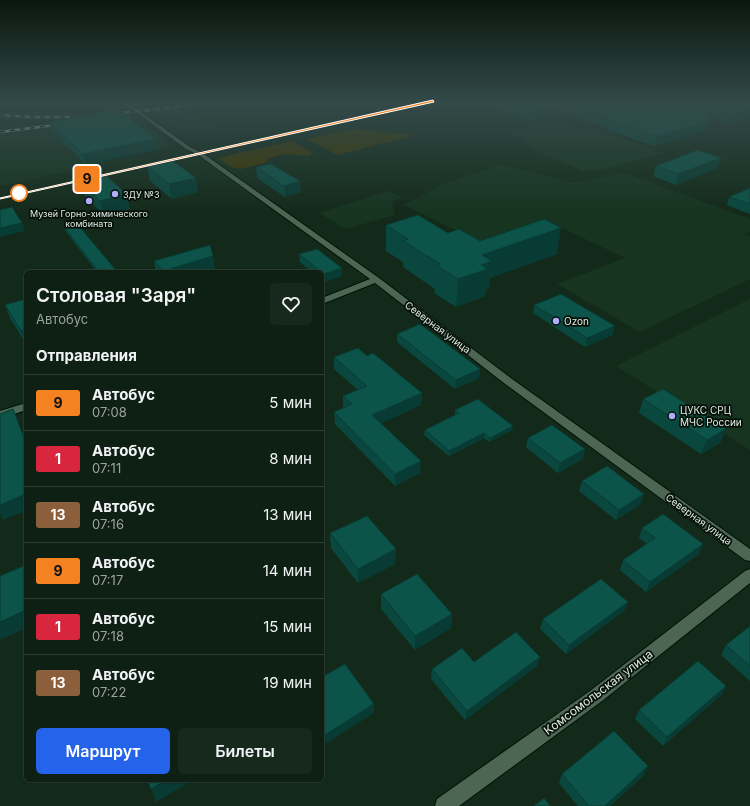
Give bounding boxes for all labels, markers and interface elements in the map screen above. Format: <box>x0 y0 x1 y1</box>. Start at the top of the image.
line badge: 9 <box>74 166 100 192</box>
text: 9 <box>82 170 92 187</box>
unlabelled marker <box>10 184 28 202</box>
marker: ЗДУ №3 <box>110 189 120 199</box>
place label: ЗДУ №3 <box>123 189 160 200</box>
marker: Музей Горно-химического комбината <box>84 196 94 206</box>
place label: Музей Горно-химического комбината <box>30 208 148 229</box>
button: heart <box>270 283 312 325</box>
text: Столовая "Заря" <box>36 284 196 307</box>
street label: Северная улица <box>403 298 473 356</box>
text: Автобус <box>36 311 88 327</box>
place label: Ozon <box>564 315 589 327</box>
marker: Ozon <box>551 316 561 326</box>
text: Отправления <box>36 346 137 365</box>
text: Автобус <box>92 385 155 404</box>
text: 5 мин <box>269 393 312 412</box>
text: 9 <box>53 394 63 411</box>
text: 07:08 <box>92 404 127 420</box>
place label: ЦУКС СРЦ МЧС России <box>680 404 742 428</box>
marker: ЦУКС СРЦ МЧС России <box>667 411 677 421</box>
text: Автобус <box>92 441 155 460</box>
text: 8 мин <box>269 449 312 468</box>
text: 1 <box>55 450 61 467</box>
text: 07:11 <box>92 460 121 476</box>
street label: Северная улица <box>663 491 735 547</box>
text: Автобус <box>92 497 155 516</box>
text: 13 мин <box>263 505 312 524</box>
text: 13 <box>50 506 66 523</box>
text: 07:16 <box>92 516 124 532</box>
text: Автобус <box>92 553 155 572</box>
text: 14 мин <box>263 561 312 580</box>
text: 9 <box>53 562 63 579</box>
text: 07:17 <box>92 572 123 588</box>
text: Автобус <box>92 609 155 628</box>
text: 15 мин <box>263 617 312 636</box>
text: 1 <box>55 618 61 635</box>
text: 07:18 <box>92 628 124 644</box>
street label: Комсомольская улица <box>541 646 655 738</box>
text: Автобус <box>92 665 155 684</box>
text: 19 мин <box>263 673 312 692</box>
text: 13 <box>50 674 66 691</box>
text: 07:22 <box>92 684 126 700</box>
button: Маршрут <box>36 728 170 774</box>
button: Билеты <box>178 728 312 774</box>

